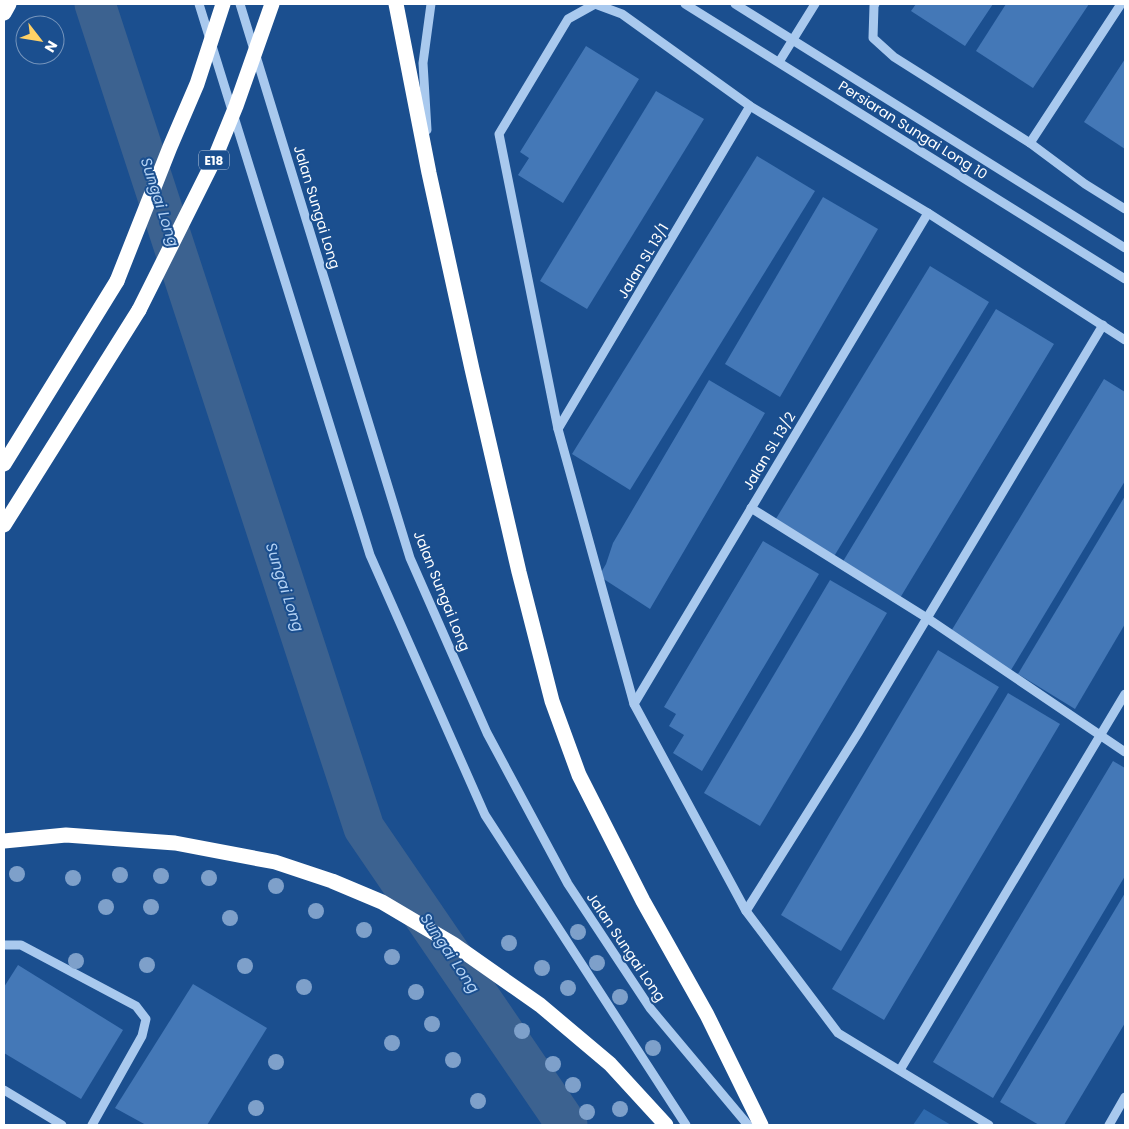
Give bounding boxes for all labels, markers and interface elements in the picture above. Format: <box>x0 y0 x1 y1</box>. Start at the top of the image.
north arrow <box>15 15 65 65</box>
text: N <box>40 37 62 56</box>
street label: Persiaran Sungai Long 10 <box>835 76 991 184</box>
street label: Jalan Sungai Long <box>289 143 345 271</box>
road number: E18 <box>199 150 229 170</box>
water label: Sungai Long <box>136 155 184 249</box>
street label: Jalan SL 13/1 <box>613 220 673 302</box>
street label: Jalan SL 13/2 <box>738 408 800 494</box>
street label: Jalan Sungai Long <box>409 528 475 654</box>
water label: Sungai Long <box>261 540 309 634</box>
street label: Jalan Sungai Long <box>582 888 670 1006</box>
water label: Sungai Long <box>416 909 484 997</box>

